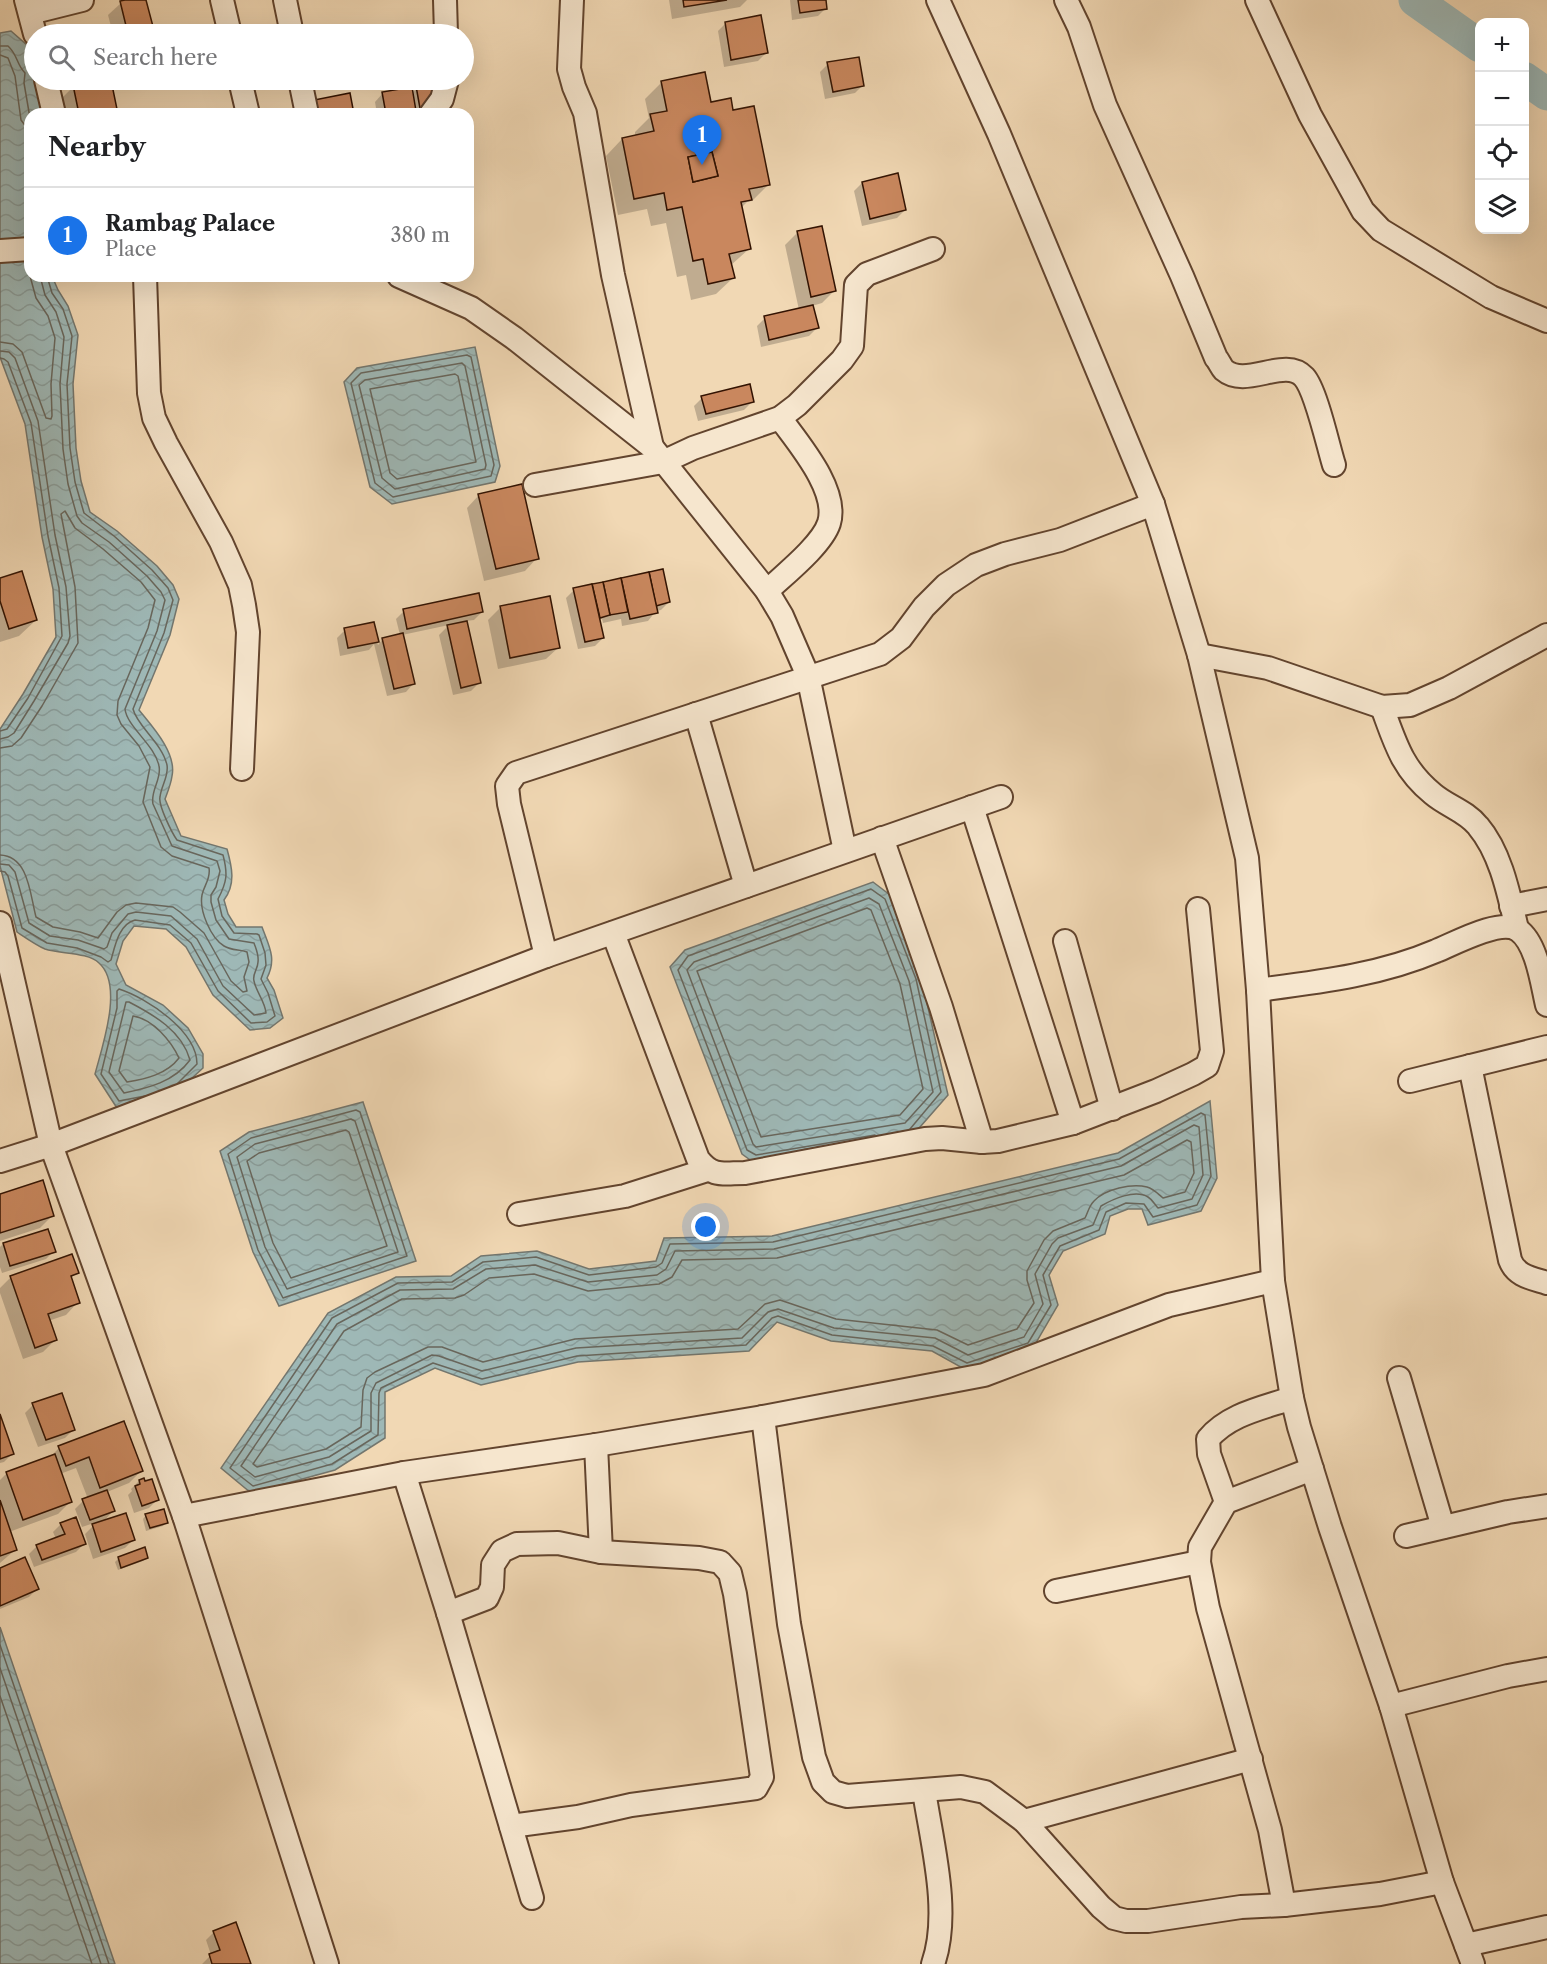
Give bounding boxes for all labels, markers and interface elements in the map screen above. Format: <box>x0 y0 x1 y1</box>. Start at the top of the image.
map controls <box>1475 18 1529 234</box>
button: + <box>1475 18 1529 72</box>
search box <box>24 24 474 90</box>
icon: search <box>45 41 78 74</box>
text: Search here <box>93 44 218 71</box>
button: − <box>1475 72 1529 126</box>
pin: 1 <box>682 116 722 165</box>
button: locate <box>1475 126 1529 180</box>
text: Nearby <box>48 131 146 163</box>
button: layers <box>1475 180 1529 234</box>
text: Rambag Palace <box>105 210 275 237</box>
text: 1 <box>63 223 72 247</box>
text: 380 m <box>391 223 450 247</box>
text: Place <box>105 237 156 261</box>
your location <box>691 1212 720 1241</box>

